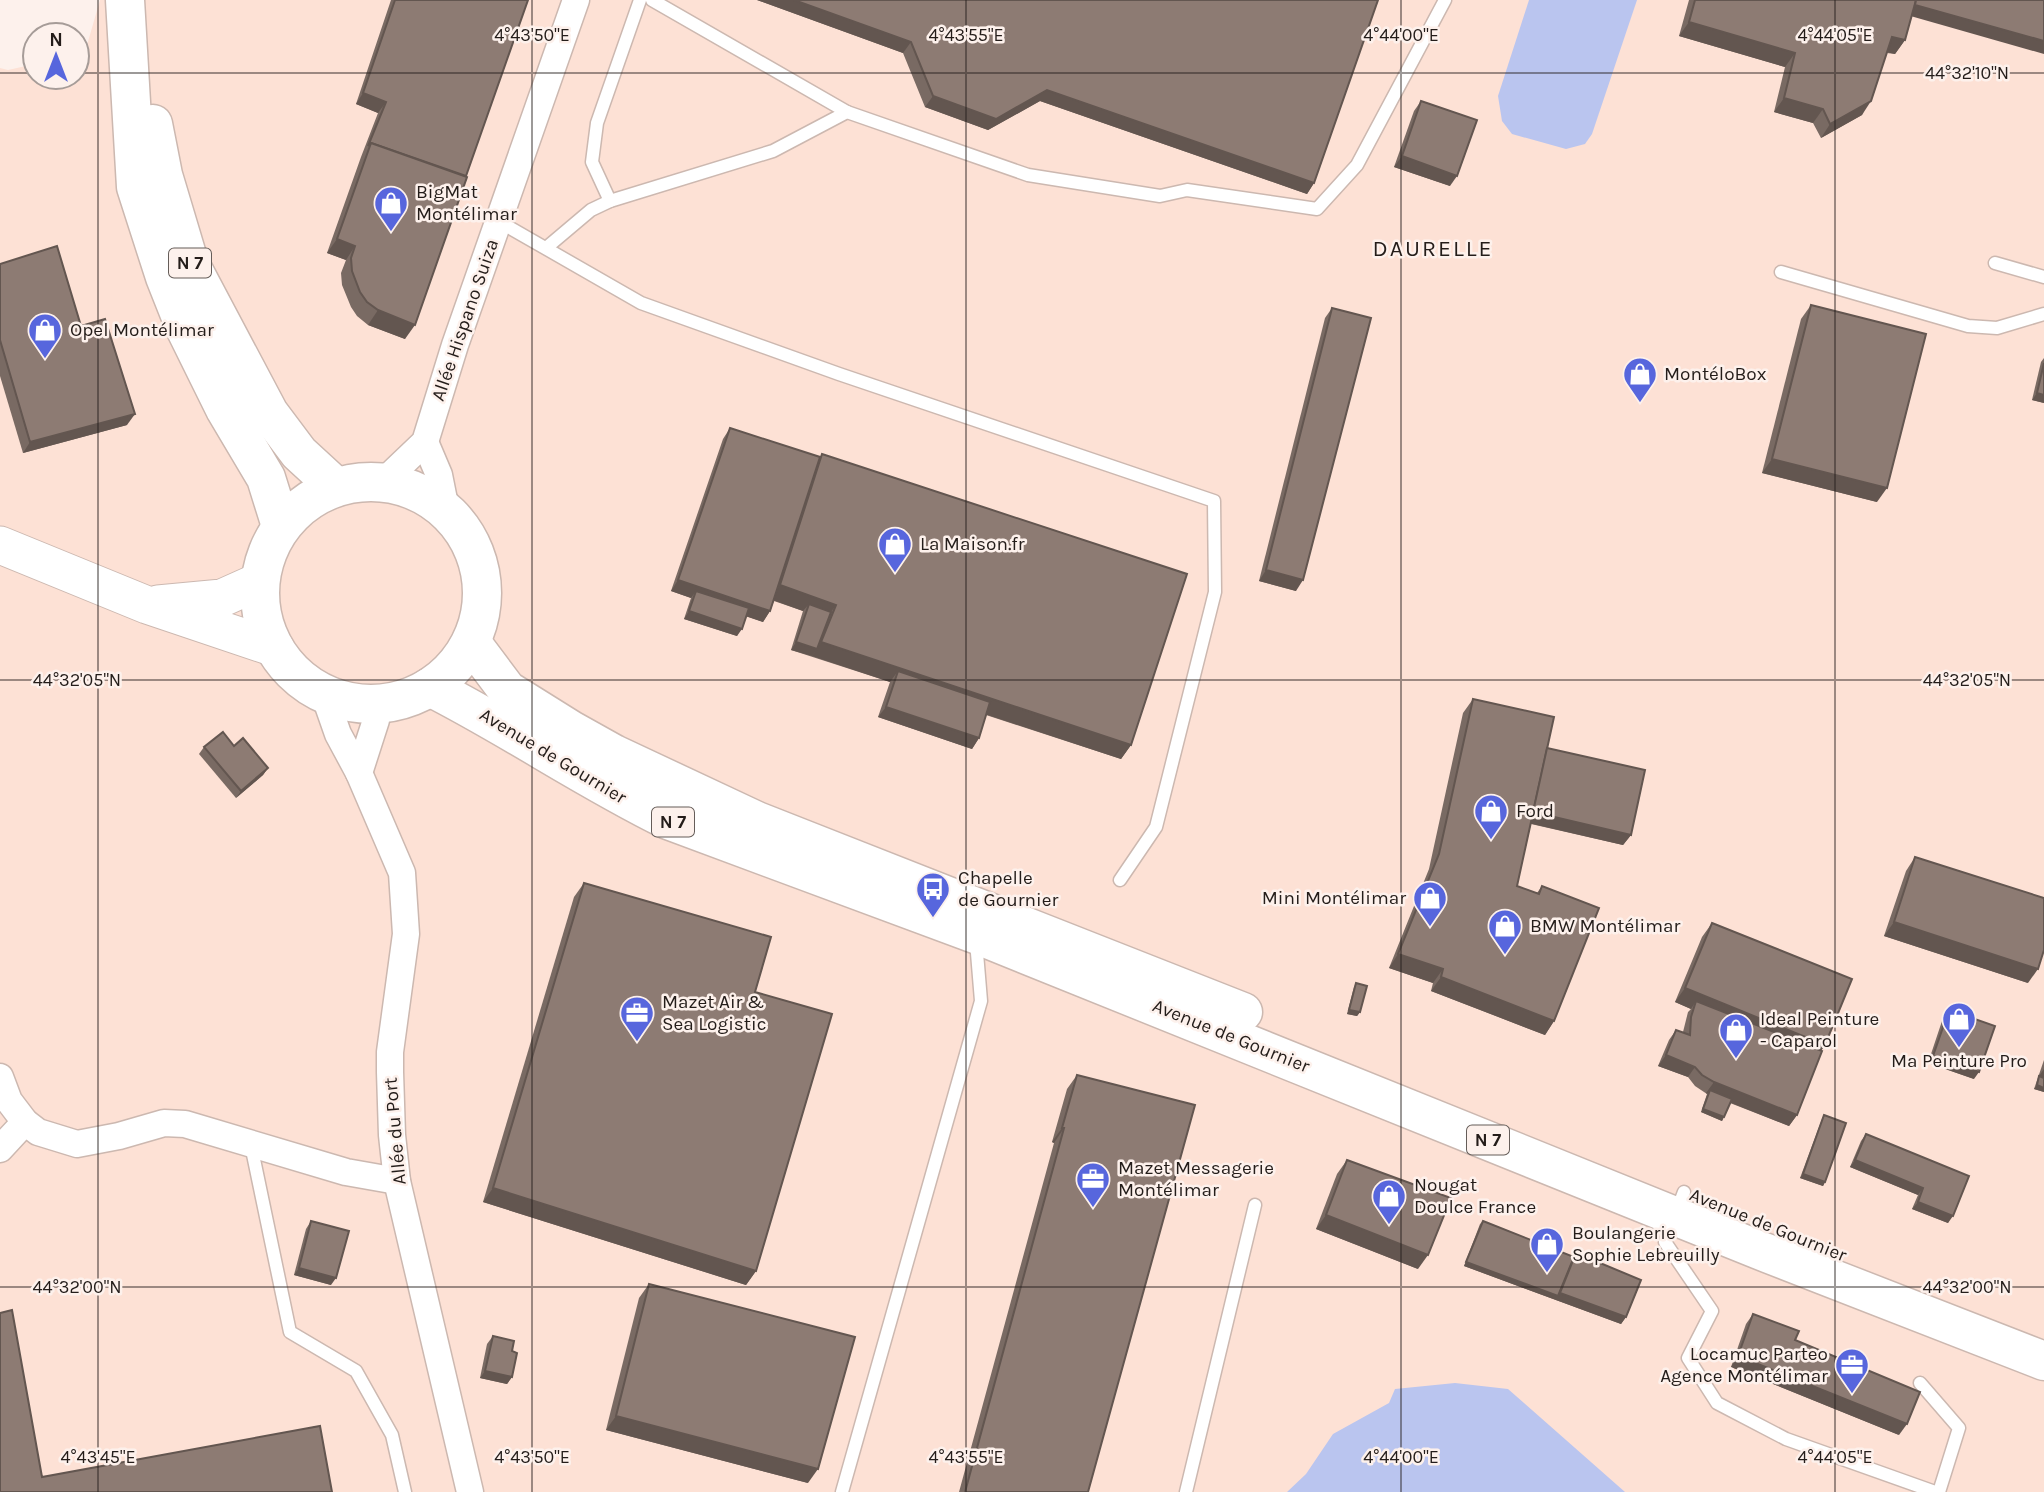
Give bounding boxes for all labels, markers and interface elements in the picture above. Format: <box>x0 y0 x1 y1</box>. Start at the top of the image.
north arrow <box>21 21 91 91</box>
text: 4°43'50"E <box>494 24 570 46</box>
text: 4°43'55"E <box>928 24 1004 46</box>
text: 4°44'00"E <box>1363 24 1439 46</box>
text: 4°44'05"E <box>1797 24 1873 46</box>
text: N <box>49 29 63 51</box>
text: 44°32'10"N <box>1925 62 2009 84</box>
place label: BigMat Montélimar <box>416 181 517 225</box>
shop icon: BigMat Montélimar <box>372 184 410 233</box>
district label: DAURELLE <box>1373 235 1493 262</box>
street label: Allée Hispano Suiza <box>427 236 503 404</box>
road number: N 7 <box>169 248 211 278</box>
shop icon: Opel Montélimar <box>26 311 64 360</box>
place label: Opel Montélimar <box>70 319 214 341</box>
shop icon: MontéloBox <box>1621 355 1659 404</box>
place label: MontéloBox <box>1664 363 1767 385</box>
shop icon: La Maison.fr <box>876 525 914 574</box>
place label: La Maison.fr <box>920 533 1025 555</box>
text: 44°32'05"N <box>33 669 121 691</box>
text: 44°32'05"N <box>1923 669 2011 691</box>
street label: Avenue de Gournier <box>476 703 630 809</box>
shop icon: Ford <box>1472 792 1510 841</box>
place label: Ford <box>1516 800 1554 822</box>
road number: N 7 <box>652 808 694 836</box>
place label: Chapelle de Gournier <box>958 867 1058 911</box>
bus stop icon: Chapelle de Gournier <box>914 870 952 919</box>
shop icon: Mini Montélimar <box>1411 879 1449 928</box>
place label: Mini Montélimar <box>1262 887 1406 909</box>
shop icon: BMW Montélimar <box>1486 907 1524 956</box>
place label: BMW Montélimar <box>1530 915 1680 937</box>
place label: Mazet Air & Sea Logistic <box>662 991 766 1035</box>
office icon: Mazet Air & Sea Logistic <box>618 994 656 1043</box>
street label: Avenue de Gournier <box>1149 994 1313 1078</box>
shop icon: Ma Peinture Pro <box>1940 1000 1978 1049</box>
place label: Ideal Peinture - Caparol <box>1760 1008 1879 1052</box>
shop icon: Ideal Peinture - Caparol <box>1717 1011 1755 1060</box>
place label: Ma Peinture Pro <box>1891 1050 2027 1072</box>
street label: Allée du Port <box>379 1076 411 1186</box>
road number: N 7 <box>1467 1126 1509 1154</box>
place label: Mazet Messagerie Montélimar <box>1118 1157 1274 1201</box>
office icon: Mazet Messagerie Montélimar <box>1074 1160 1112 1209</box>
place label: Nougat Doulce France <box>1414 1174 1536 1218</box>
shop icon: Nougat Doulce France <box>1370 1177 1408 1226</box>
street label: Avenue de Gournier <box>1686 1183 1850 1267</box>
place label: Boulangerie Sophie Lebreuilly <box>1572 1222 1720 1266</box>
shop icon: Boulangerie Sophie Lebreuilly <box>1528 1225 1566 1274</box>
text: 44°32'00"N <box>33 1276 121 1298</box>
text: 44°32'00"N <box>1923 1276 2011 1298</box>
place label: Locamuc Parteo Agence Montélimar <box>1660 1343 1828 1387</box>
office icon: Locamuc Parteo Agence Montélimar <box>1833 1346 1871 1395</box>
text: 4°43'45"E <box>60 1446 136 1468</box>
text: 4°43'50"E <box>494 1446 570 1468</box>
text: 4°43'55"E <box>928 1446 1004 1468</box>
text: 4°44'00"E <box>1363 1446 1439 1468</box>
text: 4°44'05"E <box>1797 1446 1873 1468</box>

